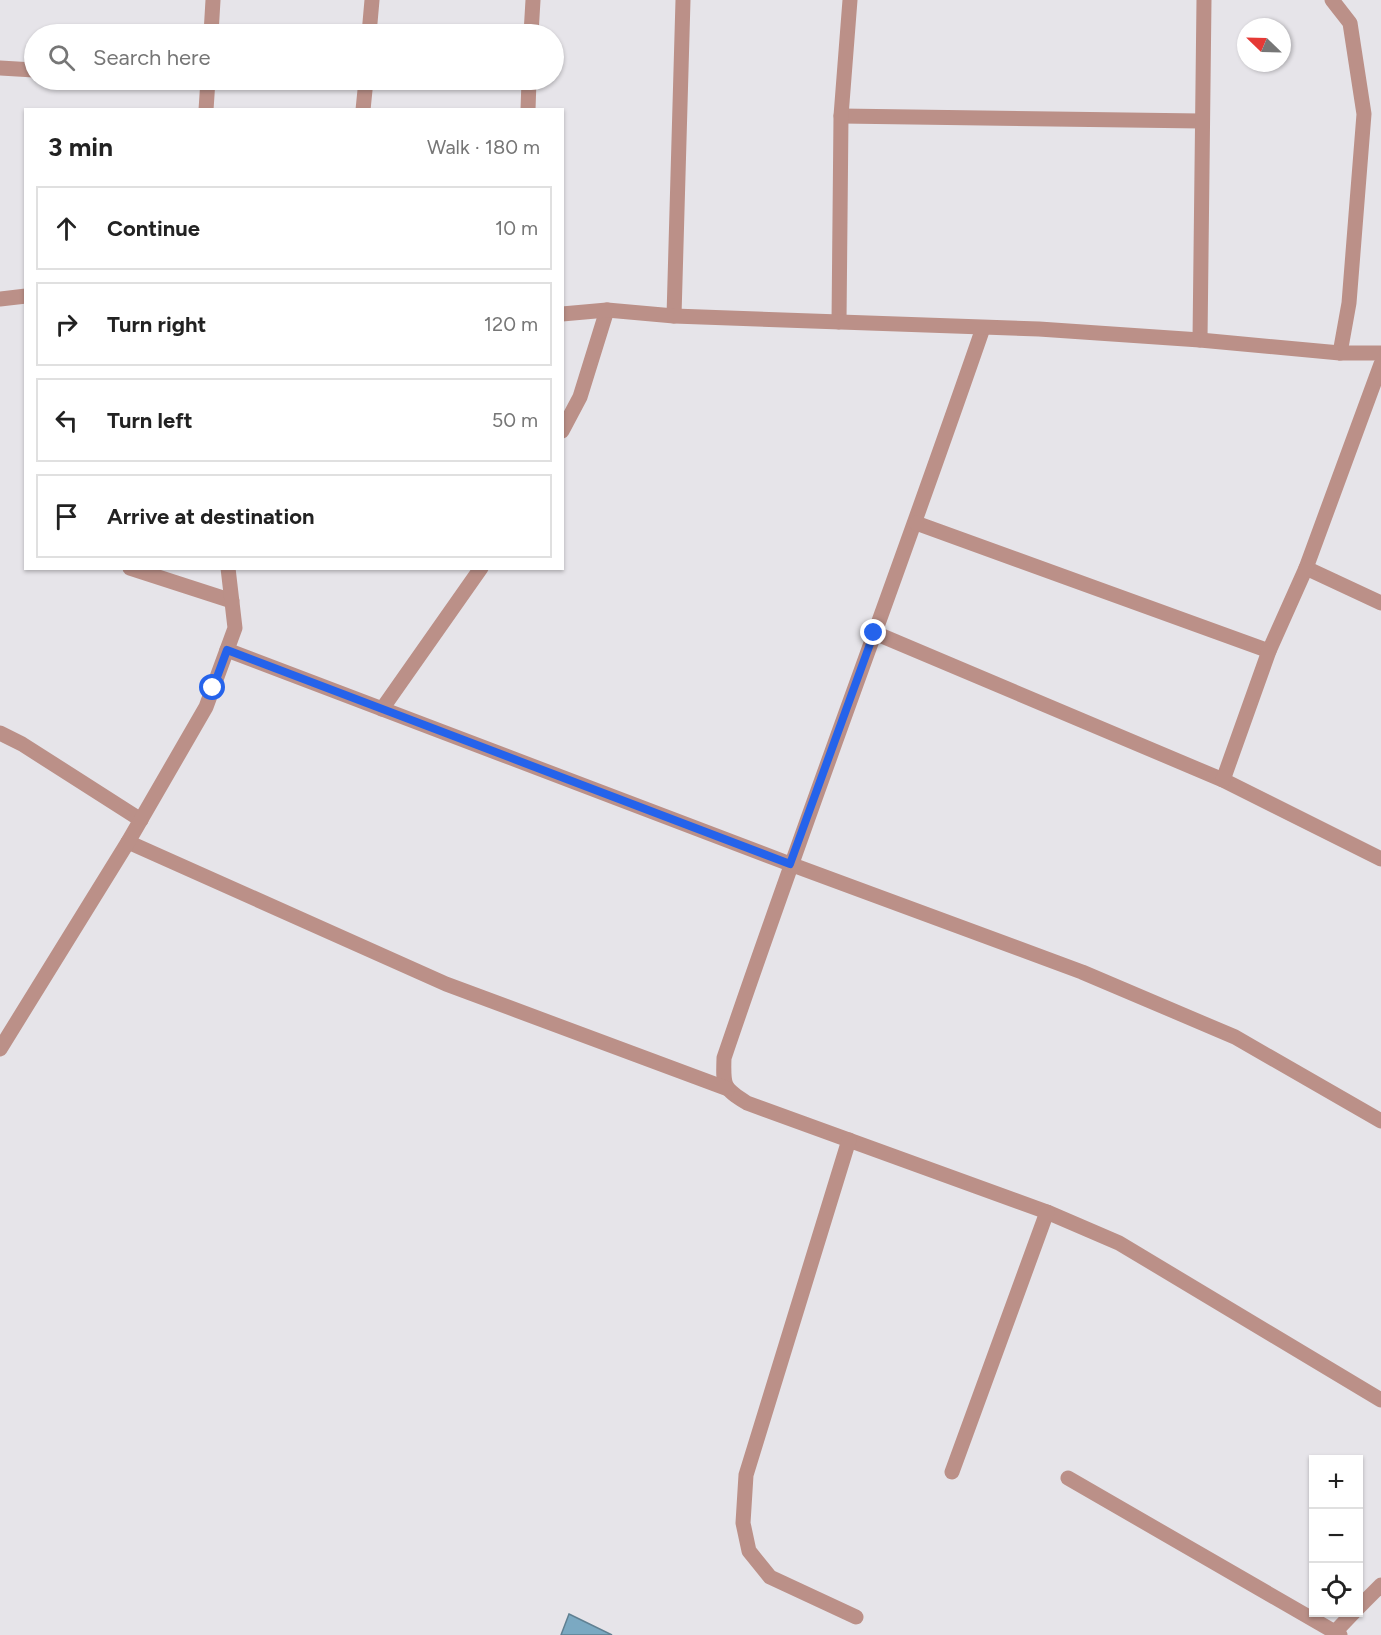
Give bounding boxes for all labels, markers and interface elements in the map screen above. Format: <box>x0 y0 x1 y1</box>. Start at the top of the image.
north arrow <box>1237 18 1291 72</box>
search box <box>24 24 564 90</box>
icon: search <box>45 41 78 74</box>
text: Search here <box>93 44 211 71</box>
text: 3 min <box>48 131 113 163</box>
text: Walk · 180 m <box>427 135 540 159</box>
icon: ahead <box>50 212 83 245</box>
text: Continue <box>107 215 200 242</box>
text: 10 m <box>495 216 538 240</box>
icon: right <box>50 308 83 341</box>
text: Turn right <box>107 311 206 338</box>
text: 120 m <box>484 312 538 336</box>
icon: left <box>50 404 83 437</box>
text: Turn left <box>107 407 193 434</box>
text: 50 m <box>492 408 538 432</box>
icon: arrive <box>50 500 83 533</box>
text: Arrive at destination <box>107 503 315 530</box>
route end <box>860 619 886 645</box>
route start <box>199 674 225 700</box>
map controls <box>1309 1455 1363 1617</box>
button: + <box>1309 1455 1363 1509</box>
button: − <box>1309 1509 1363 1563</box>
button: locate <box>1309 1563 1363 1617</box>

